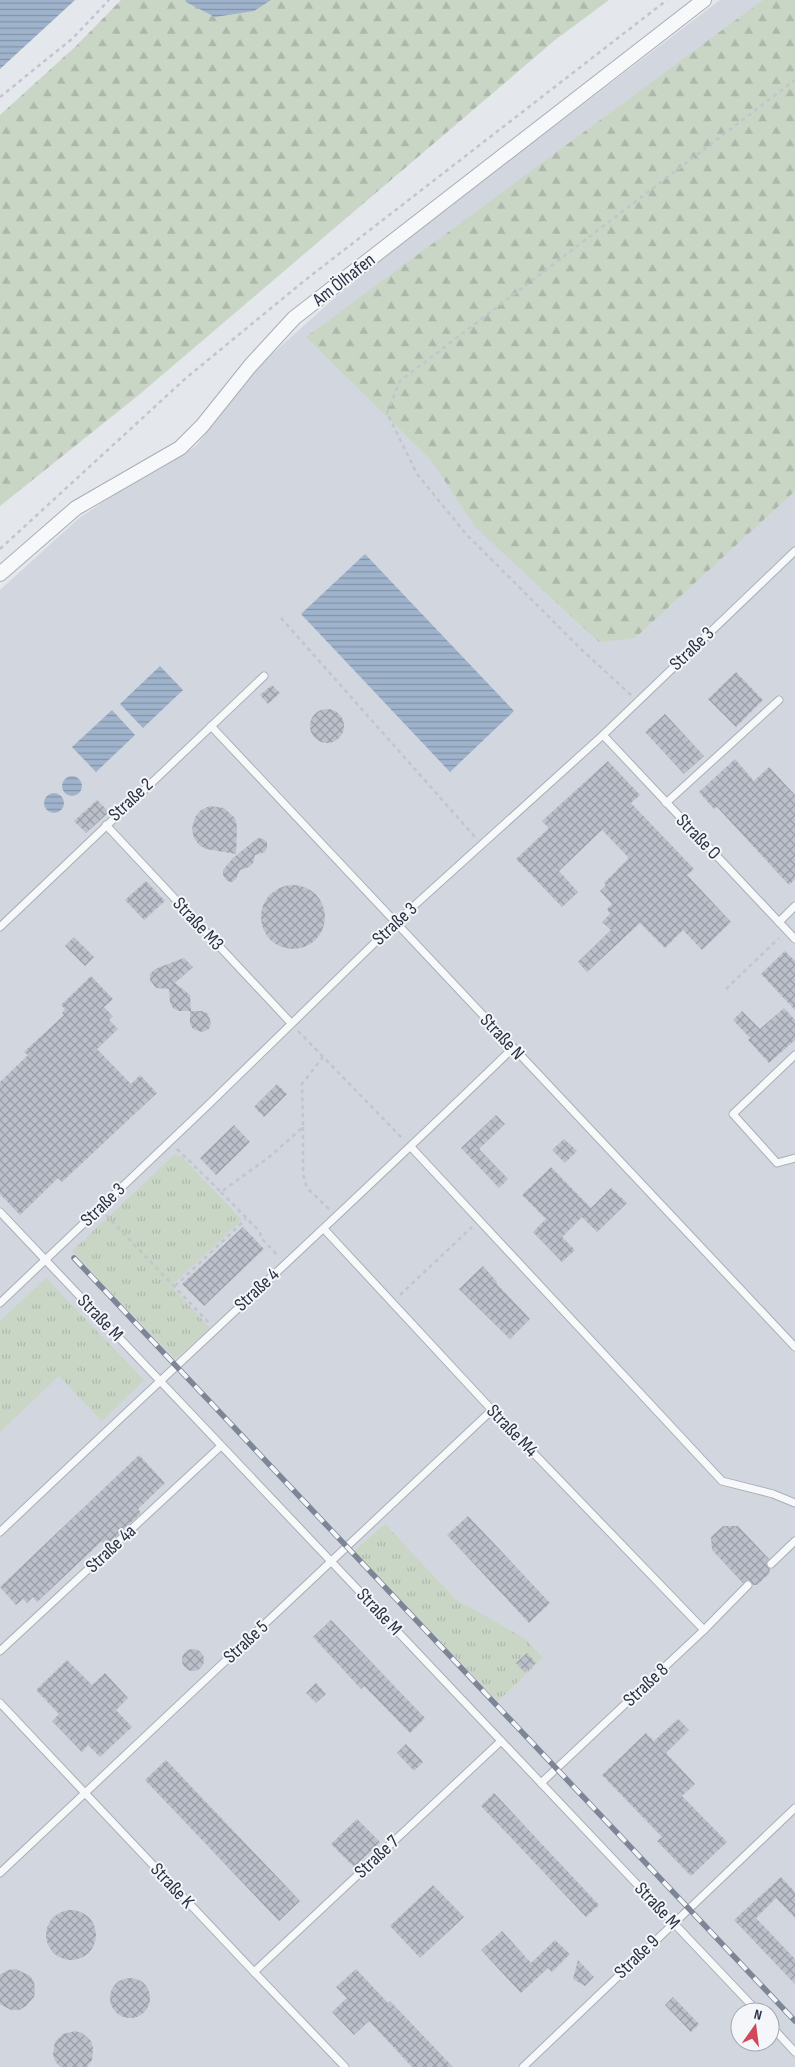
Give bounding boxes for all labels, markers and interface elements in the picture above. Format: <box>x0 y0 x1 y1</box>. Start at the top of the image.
street label: Am Ölhafen <box>307 248 380 312</box>
street label: Straße 3 <box>665 622 719 676</box>
street label: Straße 2 <box>104 774 158 826</box>
street label: Straße O <box>671 809 725 865</box>
street label: Straße M3 <box>168 893 228 955</box>
street label: Straße 3 <box>368 897 422 950</box>
street label: Straße N <box>475 1009 529 1065</box>
street label: Straße 3 <box>76 1178 130 1232</box>
street label: Straße 4 <box>230 1263 284 1316</box>
street label: Straße M <box>72 1290 128 1346</box>
street label: Straße M4 <box>481 1400 543 1462</box>
street label: Straße 4a <box>81 1520 141 1578</box>
street label: Straße M <box>351 1584 407 1640</box>
street label: Straße 5 <box>219 1616 273 1668</box>
street label: Straße 8 <box>619 1658 673 1712</box>
street label: Straße 7 <box>350 1830 404 1883</box>
street label: Straße K <box>145 1859 199 1914</box>
street label: Straße M <box>629 1878 685 1934</box>
street label: Straße 9 <box>610 1930 664 1984</box>
north arrow <box>730 2002 780 2052</box>
text: N <box>752 2006 764 2024</box>

